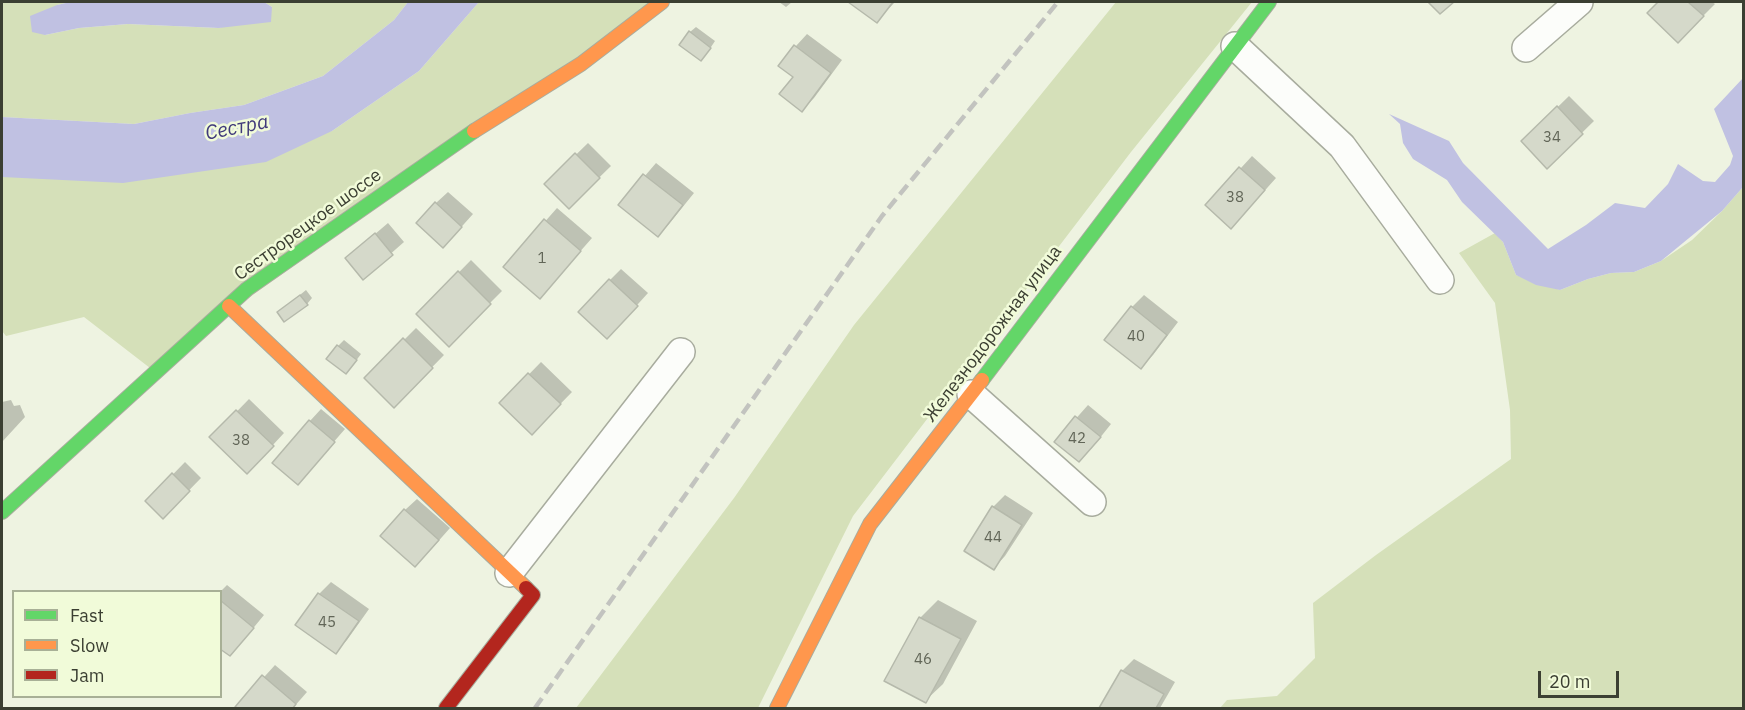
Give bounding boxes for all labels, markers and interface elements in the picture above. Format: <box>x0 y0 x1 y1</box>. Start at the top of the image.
water label: Сестра <box>203 110 271 146</box>
house number: 34 <box>1543 129 1561 147</box>
street label: Сестрорецкое шоссе <box>230 164 386 286</box>
house number: 38 <box>1226 189 1244 207</box>
street label: Железнодорожная улица <box>920 241 1066 427</box>
house number: 1 <box>538 250 546 268</box>
house number: 40 <box>1127 328 1145 346</box>
house number: 42 <box>1068 430 1086 448</box>
house number: 38 <box>232 432 250 450</box>
house number: 44 <box>984 529 1002 547</box>
legend <box>12 590 222 698</box>
text: Fast <box>70 604 104 627</box>
house number: 45 <box>318 614 336 632</box>
text: Slow <box>70 634 109 657</box>
house number: 46 <box>914 651 932 669</box>
scale bar <box>1541 659 1622 697</box>
text: Jam <box>70 664 105 687</box>
text: 20 m <box>1549 670 1591 693</box>

